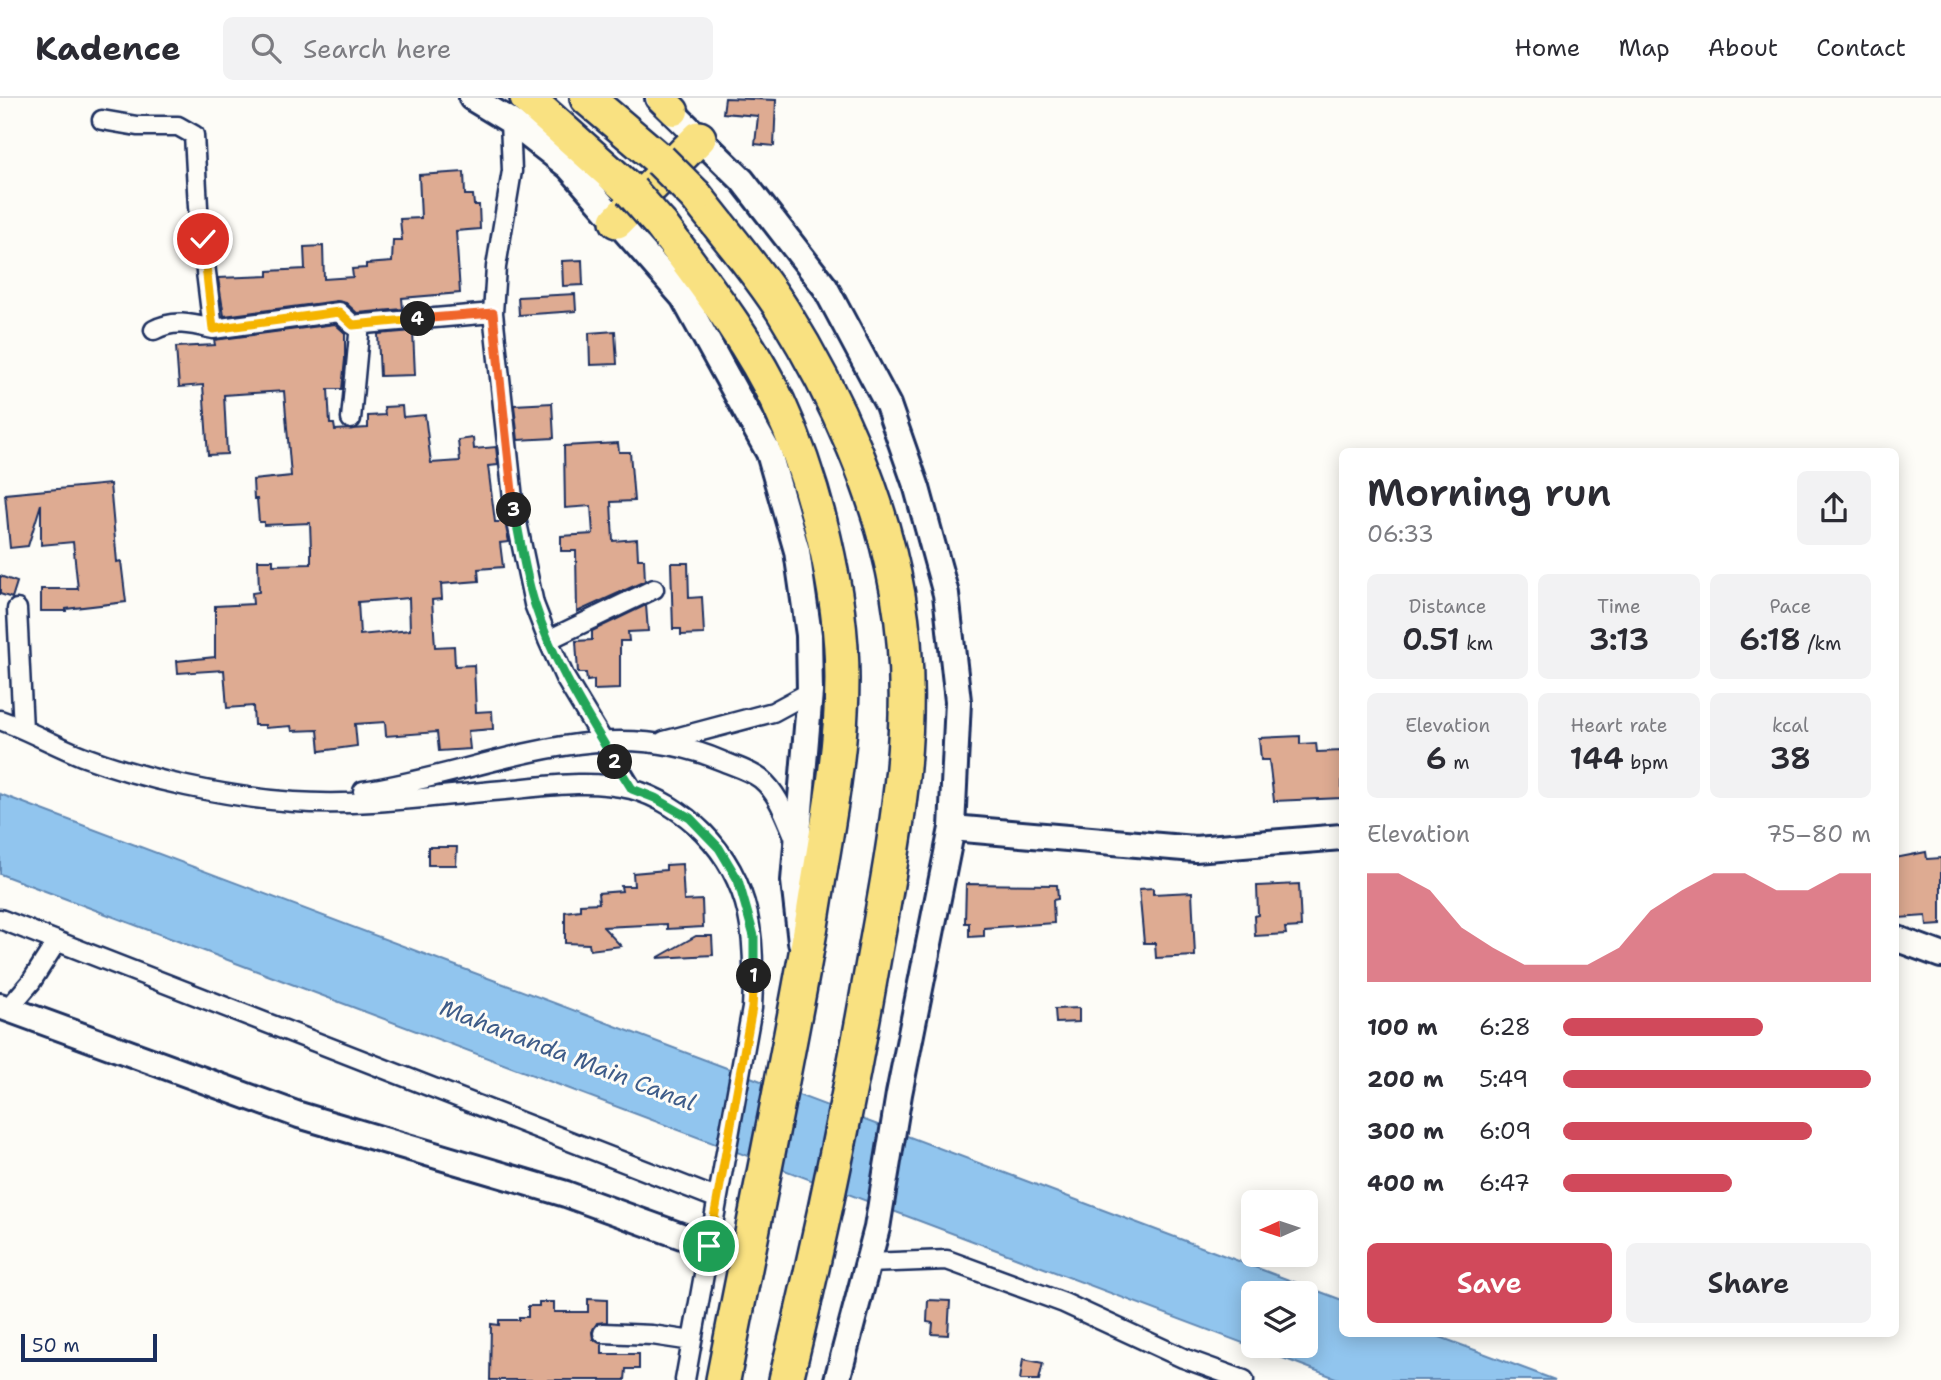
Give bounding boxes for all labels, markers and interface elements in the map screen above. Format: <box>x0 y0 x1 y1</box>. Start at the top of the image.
search box <box>223 17 713 80</box>
text: Kadence <box>35 26 181 71</box>
icon: search <box>247 29 285 67</box>
text: Search here <box>303 31 451 66</box>
text: Home <box>1514 32 1580 64</box>
text: Map <box>1618 32 1670 64</box>
text: About <box>1708 32 1778 64</box>
text: Contact <box>1816 32 1906 64</box>
pin <box>173 209 233 269</box>
icon: check <box>184 220 222 258</box>
pin: 4 <box>400 302 436 336</box>
text: 4 <box>411 306 424 331</box>
text: Morning run <box>1367 467 1611 518</box>
button: share <box>1797 471 1871 545</box>
pin: 3 <box>496 492 532 528</box>
text: 3 <box>507 497 520 522</box>
text: 06:33 <box>1367 519 1434 549</box>
text: Distance <box>1409 594 1487 619</box>
text: Time <box>1597 594 1641 619</box>
text: Pace <box>1769 594 1811 619</box>
text: 0.51 <box>1402 619 1460 660</box>
text: 3:13 <box>1589 619 1649 660</box>
text: 6:18 <box>1739 619 1801 660</box>
text: km <box>1460 631 1493 656</box>
text: /km <box>1801 631 1841 656</box>
text: Elevation <box>1405 713 1490 738</box>
text: Heart rate <box>1571 713 1667 738</box>
text: kcal <box>1772 713 1809 738</box>
text: 6 <box>1426 738 1447 779</box>
text: 144 <box>1570 738 1624 779</box>
text: 38 <box>1770 738 1811 779</box>
pin: 2 <box>598 744 632 780</box>
text: 2 <box>608 749 621 774</box>
text: m <box>1447 750 1470 775</box>
text: bpm <box>1624 750 1668 775</box>
text: Elevation <box>1367 819 1470 849</box>
text: 75–80 m <box>1766 819 1871 849</box>
pin: 1 <box>736 958 772 994</box>
text: 1 <box>749 963 758 988</box>
water label: Mahananda Main Canal <box>436 992 700 1118</box>
text: 100 m <box>1367 1012 1438 1042</box>
text: 6:28 <box>1479 1012 1531 1042</box>
text: 200 m <box>1367 1064 1444 1094</box>
text: 5:49 <box>1479 1064 1528 1094</box>
text: 300 m <box>1367 1116 1444 1146</box>
text: 6:09 <box>1479 1116 1531 1146</box>
text: 400 m <box>1367 1168 1444 1198</box>
text: 6:47 <box>1479 1168 1530 1198</box>
north arrow <box>1241 1190 1318 1267</box>
map controls <box>1241 1190 1318 1358</box>
pin <box>679 1216 739 1276</box>
icon: arrive <box>690 1227 728 1265</box>
button: Save <box>1367 1243 1612 1323</box>
button: Share <box>1626 1243 1871 1323</box>
button: layers <box>1241 1281 1318 1358</box>
scale bar <box>21 1331 158 1363</box>
text: 50 m <box>32 1333 80 1358</box>

